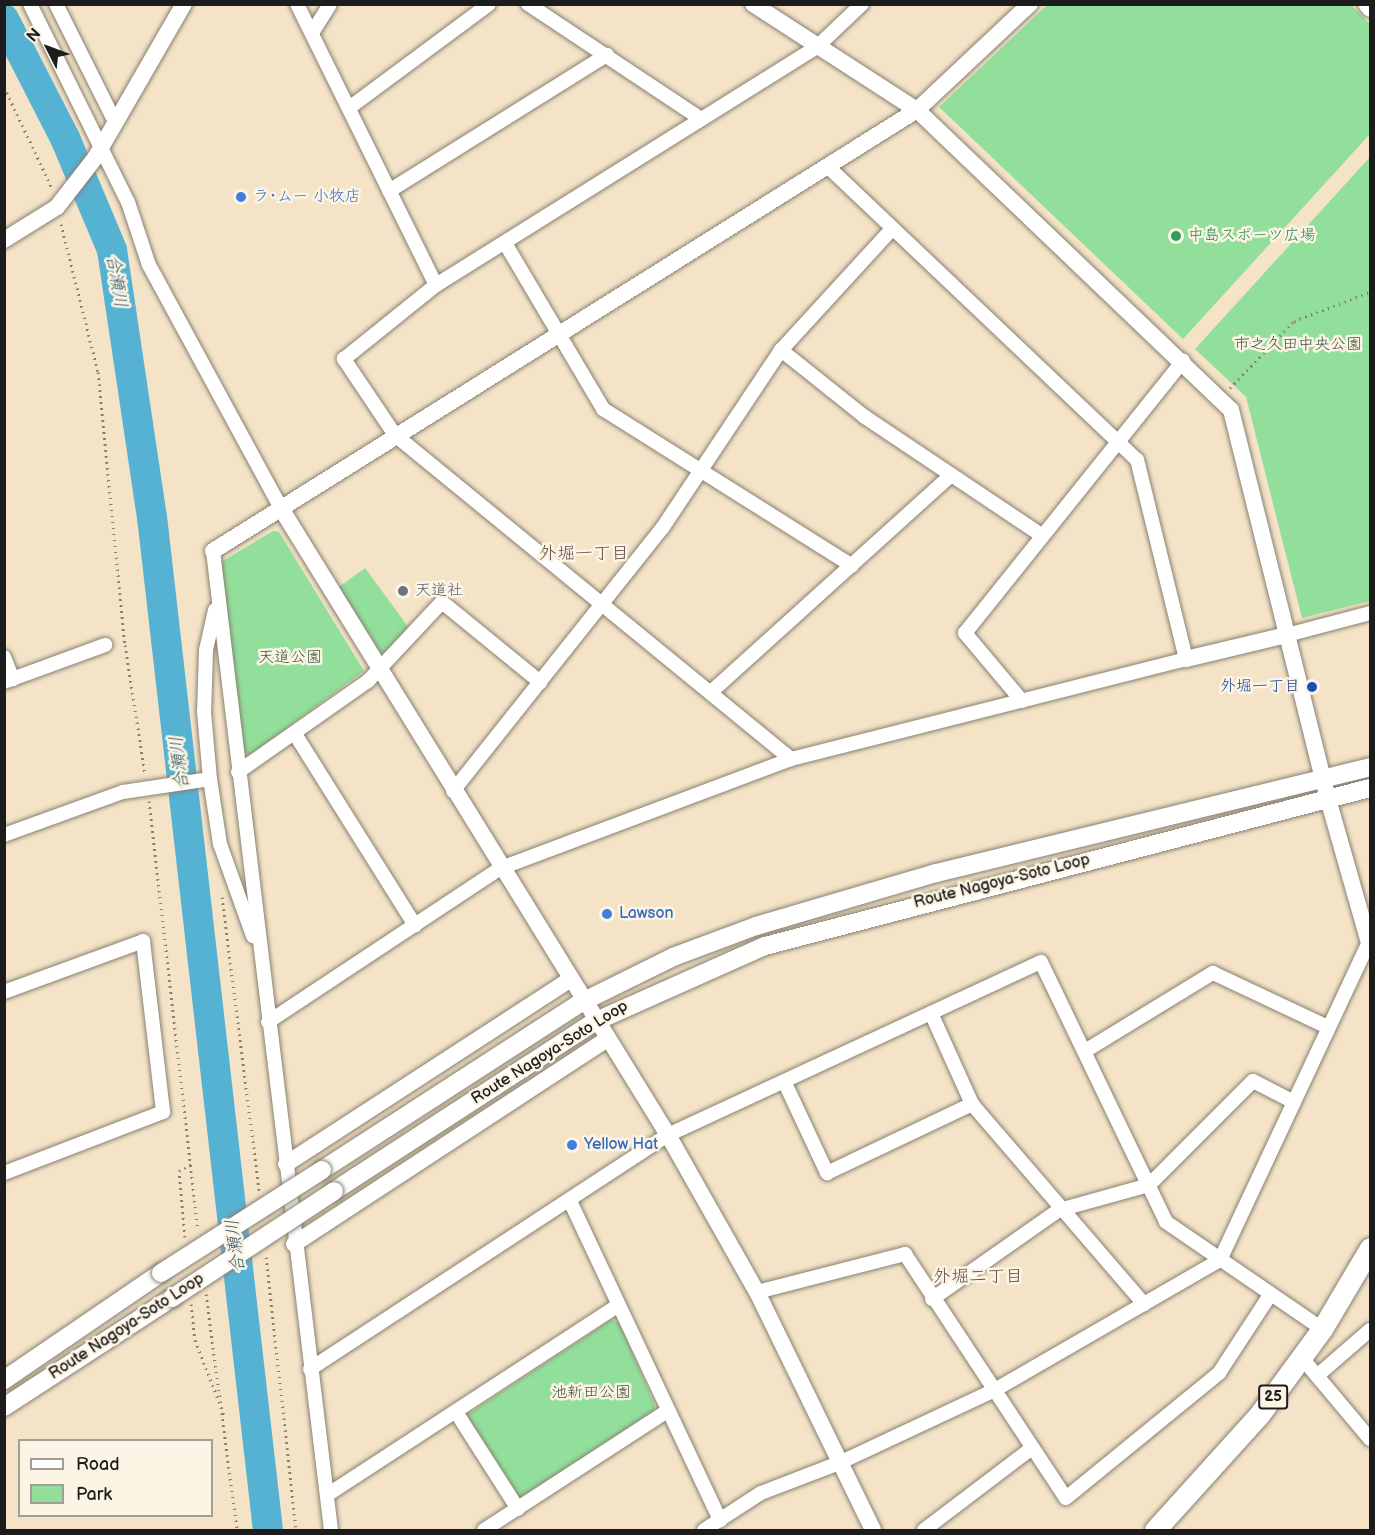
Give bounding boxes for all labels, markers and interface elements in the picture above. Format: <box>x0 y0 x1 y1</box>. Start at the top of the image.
north arrow <box>18 18 78 78</box>
text: N <box>23 25 45 46</box>
place label: ラ･ムー 小牧店 <box>253 187 361 207</box>
marker: ラ･ムー 小牧店 <box>234 190 248 204</box>
place label: 中島スポーツ広場 <box>1188 226 1316 246</box>
marker: 中島スポーツ広場 <box>1169 229 1183 243</box>
water label: 合瀬川 <box>101 253 131 309</box>
park label: 市之久田中央公園 <box>1234 335 1362 355</box>
district label: 外堀一丁目 <box>539 543 629 565</box>
place label: 天道社 <box>415 581 463 601</box>
marker: 天道社 <box>396 584 410 598</box>
park label: 天道公園 <box>258 648 322 668</box>
place label: 外堀一丁目 <box>1220 677 1300 697</box>
marker: 外堀一丁目 <box>1305 680 1319 694</box>
water label: 合瀬川 <box>166 735 194 791</box>
street label: Route Nagoya-Soto Loop <box>912 851 1092 913</box>
place label: Lawson <box>619 904 674 924</box>
marker: Lawson <box>600 907 614 921</box>
street label: Route Nagoya-Soto Loop <box>468 997 632 1109</box>
place label: Yellow Hat <box>584 1135 658 1155</box>
marker: Yellow Hat <box>565 1138 579 1152</box>
water label: 合瀬川 <box>222 1218 250 1274</box>
district label: 外堀二丁目 <box>933 1266 1023 1288</box>
street label: Route Nagoya-Soto Loop <box>46 1270 208 1384</box>
park label: 池新田公園 <box>551 1383 631 1403</box>
road number: 25 <box>1258 1385 1288 1409</box>
legend <box>18 1439 213 1517</box>
text: Road <box>76 1454 120 1475</box>
text: Park <box>76 1484 112 1505</box>

